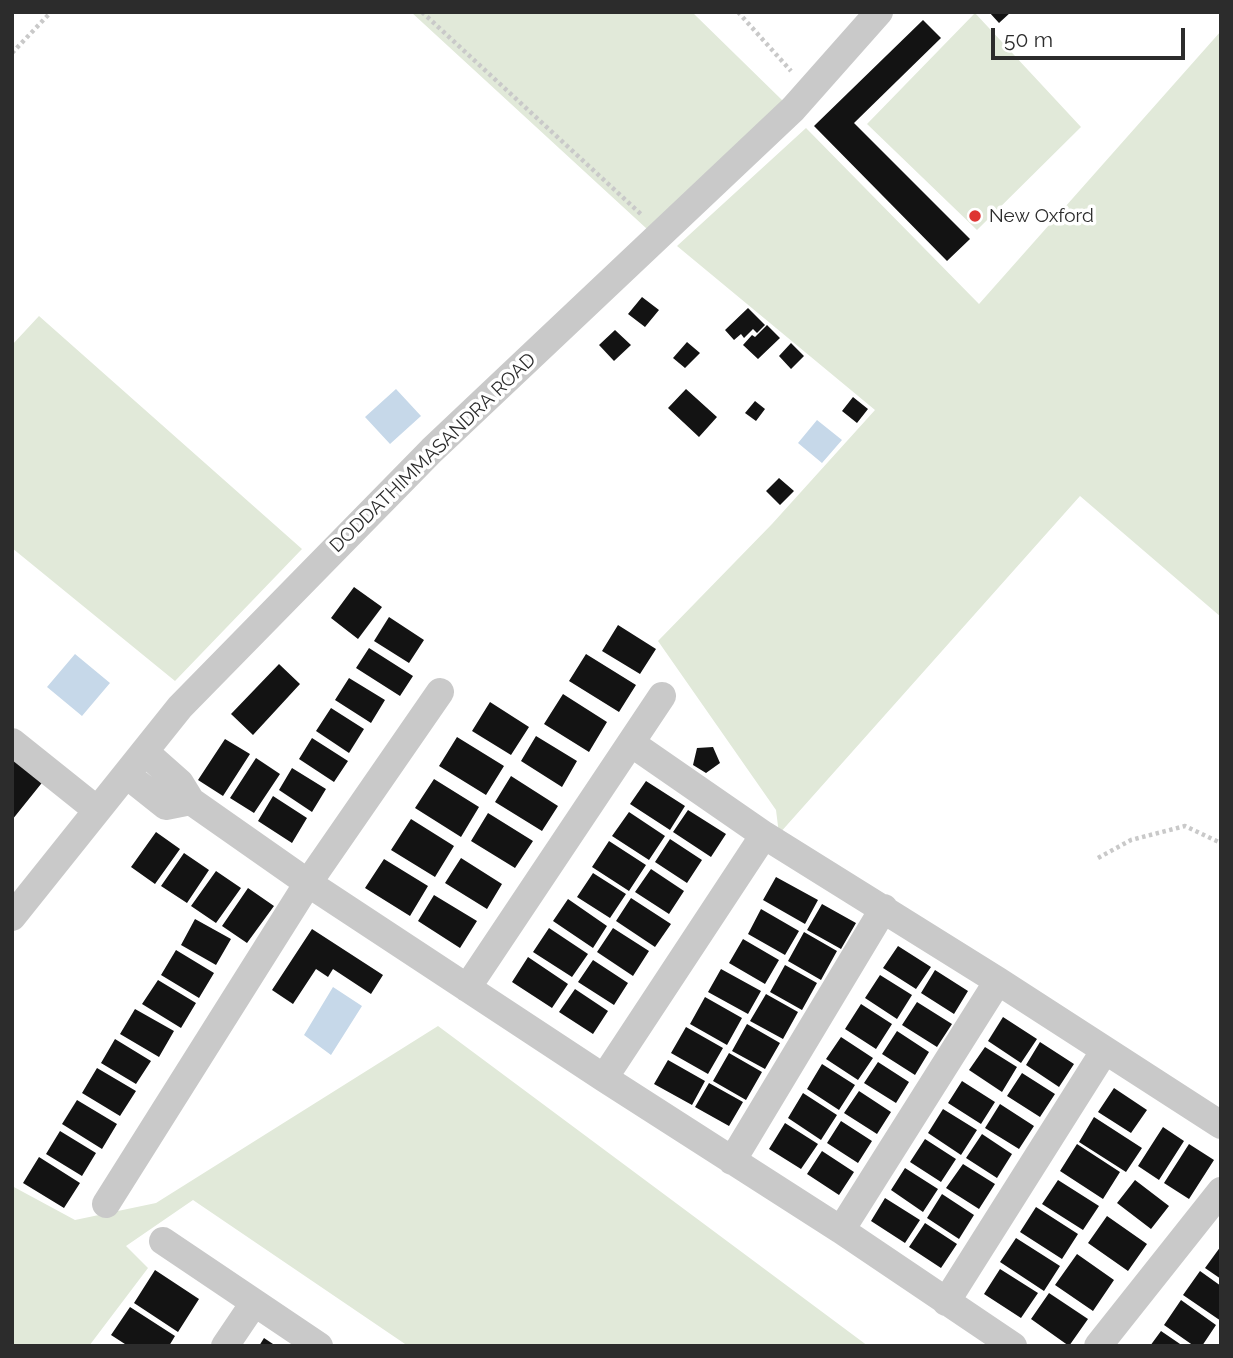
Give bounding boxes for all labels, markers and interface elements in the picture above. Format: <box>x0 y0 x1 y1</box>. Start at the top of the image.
scale bar <box>995 14 1189 58</box>
text: 50 m <box>1004 27 1053 52</box>
place label: New Oxford <box>989 205 1094 227</box>
marker: New Oxford <box>967 208 983 224</box>
street label: DODDATHIMMASANDRA ROAD <box>325 348 541 558</box>

